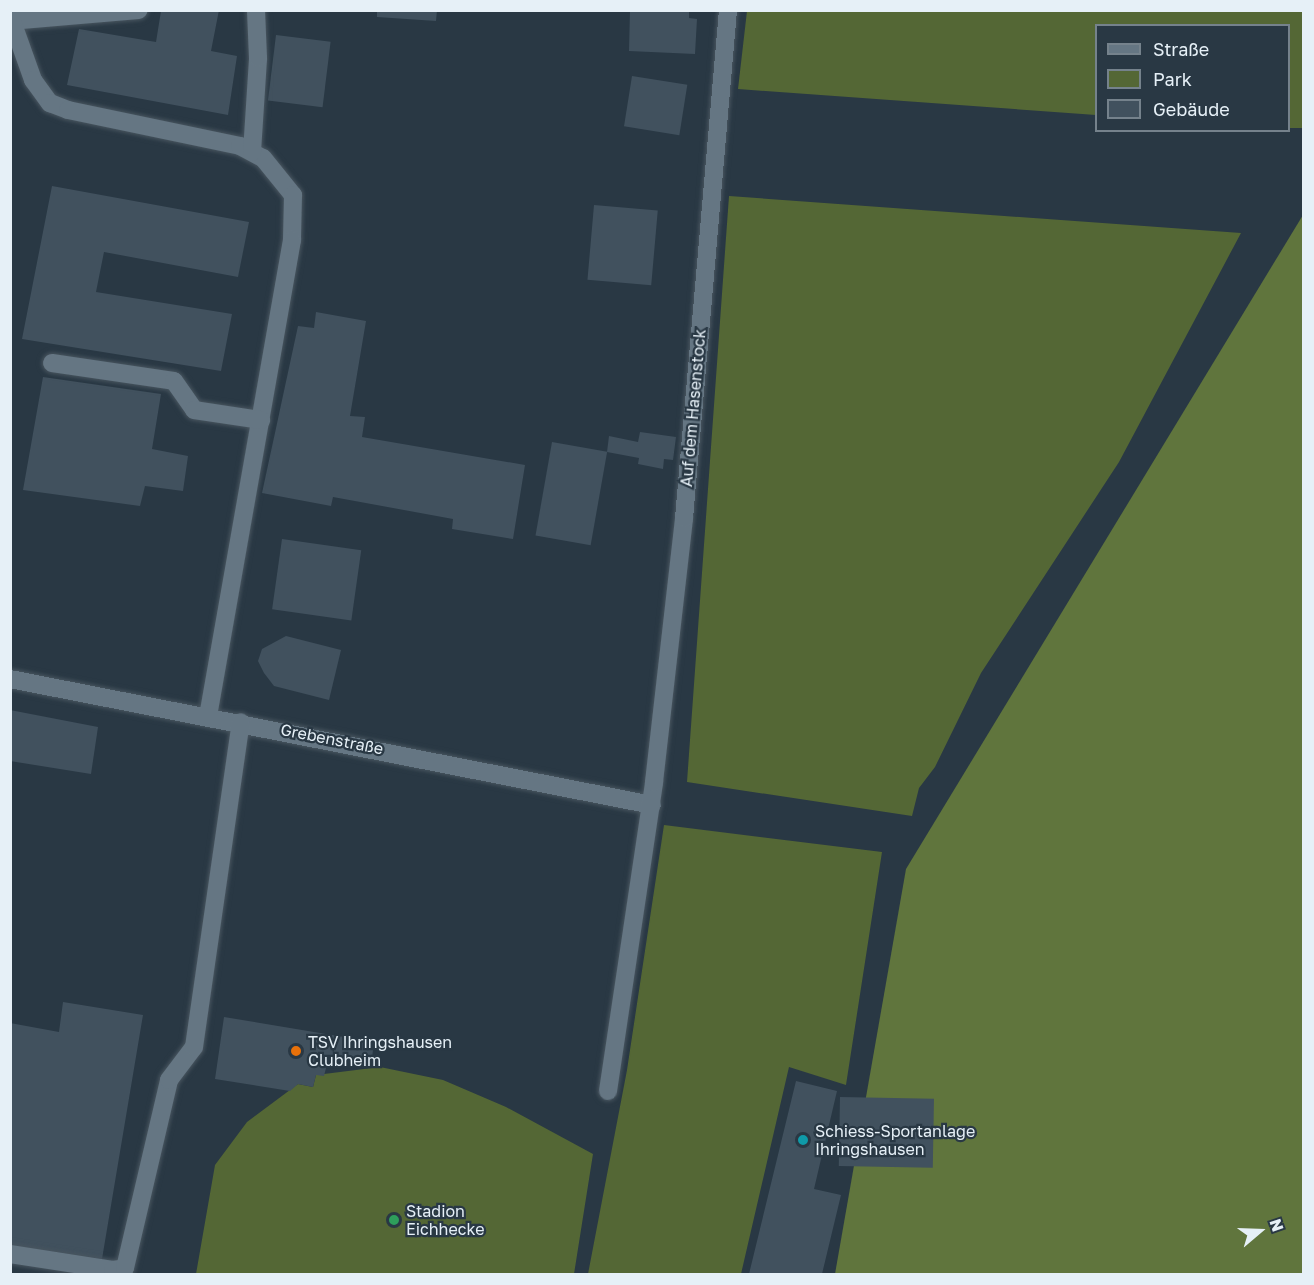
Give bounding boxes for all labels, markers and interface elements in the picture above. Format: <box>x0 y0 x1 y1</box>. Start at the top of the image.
legend <box>1095 24 1290 132</box>
text: Straße <box>1153 38 1209 60</box>
text: Park <box>1153 68 1192 90</box>
text: Gebäude <box>1153 98 1230 120</box>
street label: Auf dem Hasenstock <box>677 328 709 488</box>
street label: Grebenstraße <box>279 720 385 758</box>
place label: TSV Ihringshausen Clubheim <box>308 1032 452 1070</box>
marker: TSV Ihringshausen Clubheim <box>289 1044 303 1058</box>
place label: Schiess-Sportanlage Ihringshausen <box>815 1121 975 1159</box>
marker: Schiess-Sportanlage Ihringshausen <box>796 1133 810 1147</box>
place label: Stadion Eichhecke <box>406 1201 484 1239</box>
north arrow <box>1230 1201 1290 1261</box>
marker: Stadion Eichhecke <box>387 1213 401 1227</box>
text: N <box>1266 1216 1288 1234</box>

